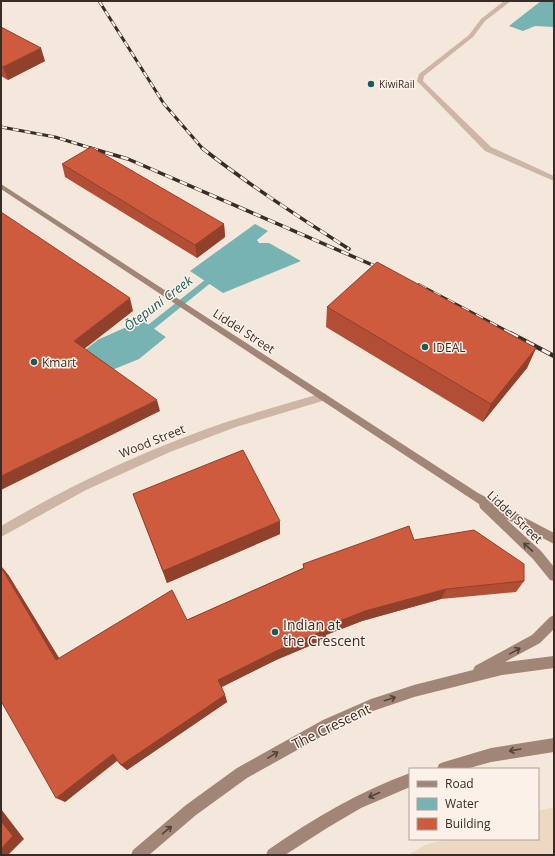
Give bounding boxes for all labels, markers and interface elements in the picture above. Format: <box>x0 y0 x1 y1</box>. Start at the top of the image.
place label: KiwiRail <box>379 77 415 91</box>
marker: KiwiRail <box>366 79 376 89</box>
water label: Ōtepuni Creek <box>120 271 196 335</box>
street label: Liddel Street <box>210 305 278 357</box>
place label: IDEAL <box>433 339 466 356</box>
marker: IDEAL <box>420 342 430 352</box>
place label: Kmart <box>42 354 76 371</box>
marker: Kmart <box>29 357 39 367</box>
street label: Wood Street <box>117 420 187 462</box>
street label: Liddel Street <box>483 487 547 547</box>
one-way arrow <box>523 542 533 551</box>
place label: Indian at the Crescent <box>283 615 365 650</box>
marker: Indian at the Crescent <box>270 627 280 637</box>
one-way arrow <box>509 646 521 654</box>
one-way arrow <box>384 695 397 702</box>
street label: The Crescent <box>289 699 373 753</box>
one-way arrow <box>509 747 522 755</box>
one-way arrow <box>267 750 279 758</box>
legend <box>409 768 539 840</box>
text: Road <box>445 775 474 792</box>
one-way arrow <box>369 792 381 799</box>
text: Water <box>445 795 479 812</box>
text: Building <box>445 815 491 832</box>
one-way arrow <box>162 825 173 834</box>

